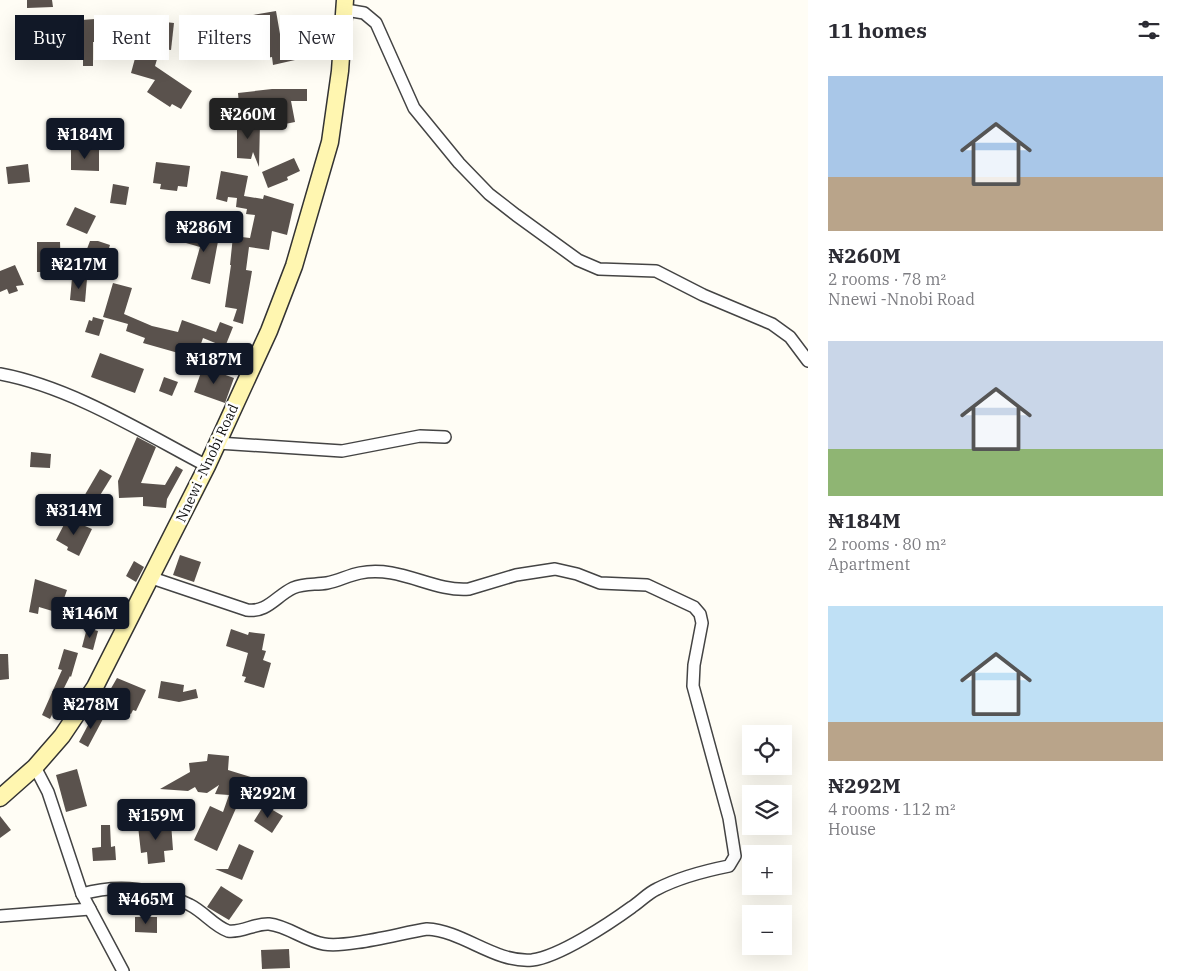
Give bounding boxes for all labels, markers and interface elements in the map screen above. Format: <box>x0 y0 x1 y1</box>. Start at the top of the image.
chip: Buy <box>15 15 84 60</box>
chip: Rent <box>94 15 169 60</box>
chip: Filters <box>179 15 270 60</box>
chip: New <box>280 15 353 60</box>
text: 11 homes <box>828 16 927 44</box>
icon: filters <box>1135 16 1163 44</box>
pin: ₦260M <box>213 98 283 140</box>
text: ₦260M <box>220 104 276 124</box>
icon: home <box>951 109 1041 199</box>
pin: ₦184M <box>50 118 120 160</box>
text: ₦184M <box>57 124 113 144</box>
pin: ₦286M <box>169 210 239 253</box>
text: ₦286M <box>176 217 232 237</box>
text: ₦260M <box>828 241 901 269</box>
pin: ₦217M <box>44 248 114 290</box>
text: ₦217M <box>51 254 107 274</box>
text: 2 rooms · 78 m² <box>828 269 946 289</box>
text: Nnewi -Nnobi Road <box>828 289 975 309</box>
pin: ₦187M <box>179 342 249 385</box>
text: ₦187M <box>186 349 242 369</box>
icon: home <box>951 374 1041 464</box>
street label: Nnewi -Nnobi Road <box>172 401 243 525</box>
pin: ₦314M <box>39 494 109 536</box>
text: ₦314M <box>46 500 102 520</box>
text: ₦184M <box>828 506 901 534</box>
text: 2 rooms · 80 m² <box>828 534 946 554</box>
text: Apartment <box>828 554 910 574</box>
pin: ₦146M <box>55 596 125 639</box>
text: ₦146M <box>62 603 118 623</box>
icon: home <box>951 639 1041 729</box>
pin: ₦278M <box>56 688 126 730</box>
text: ₦278M <box>63 694 119 714</box>
map controls <box>742 725 792 955</box>
button: locate <box>742 725 792 775</box>
text: ₦292M <box>828 771 901 799</box>
pin: ₦292M <box>233 776 303 819</box>
text: ₦292M <box>240 783 296 803</box>
button: layers <box>742 785 792 835</box>
pin: ₦159M <box>121 798 191 841</box>
text: 4 rooms · 112 m² <box>828 799 956 819</box>
text: ₦159M <box>128 805 184 825</box>
text: House <box>828 819 876 839</box>
button: + <box>742 845 792 895</box>
pin: ₦465M <box>111 882 181 925</box>
text: ₦465M <box>118 889 174 909</box>
button: − <box>742 905 792 955</box>

